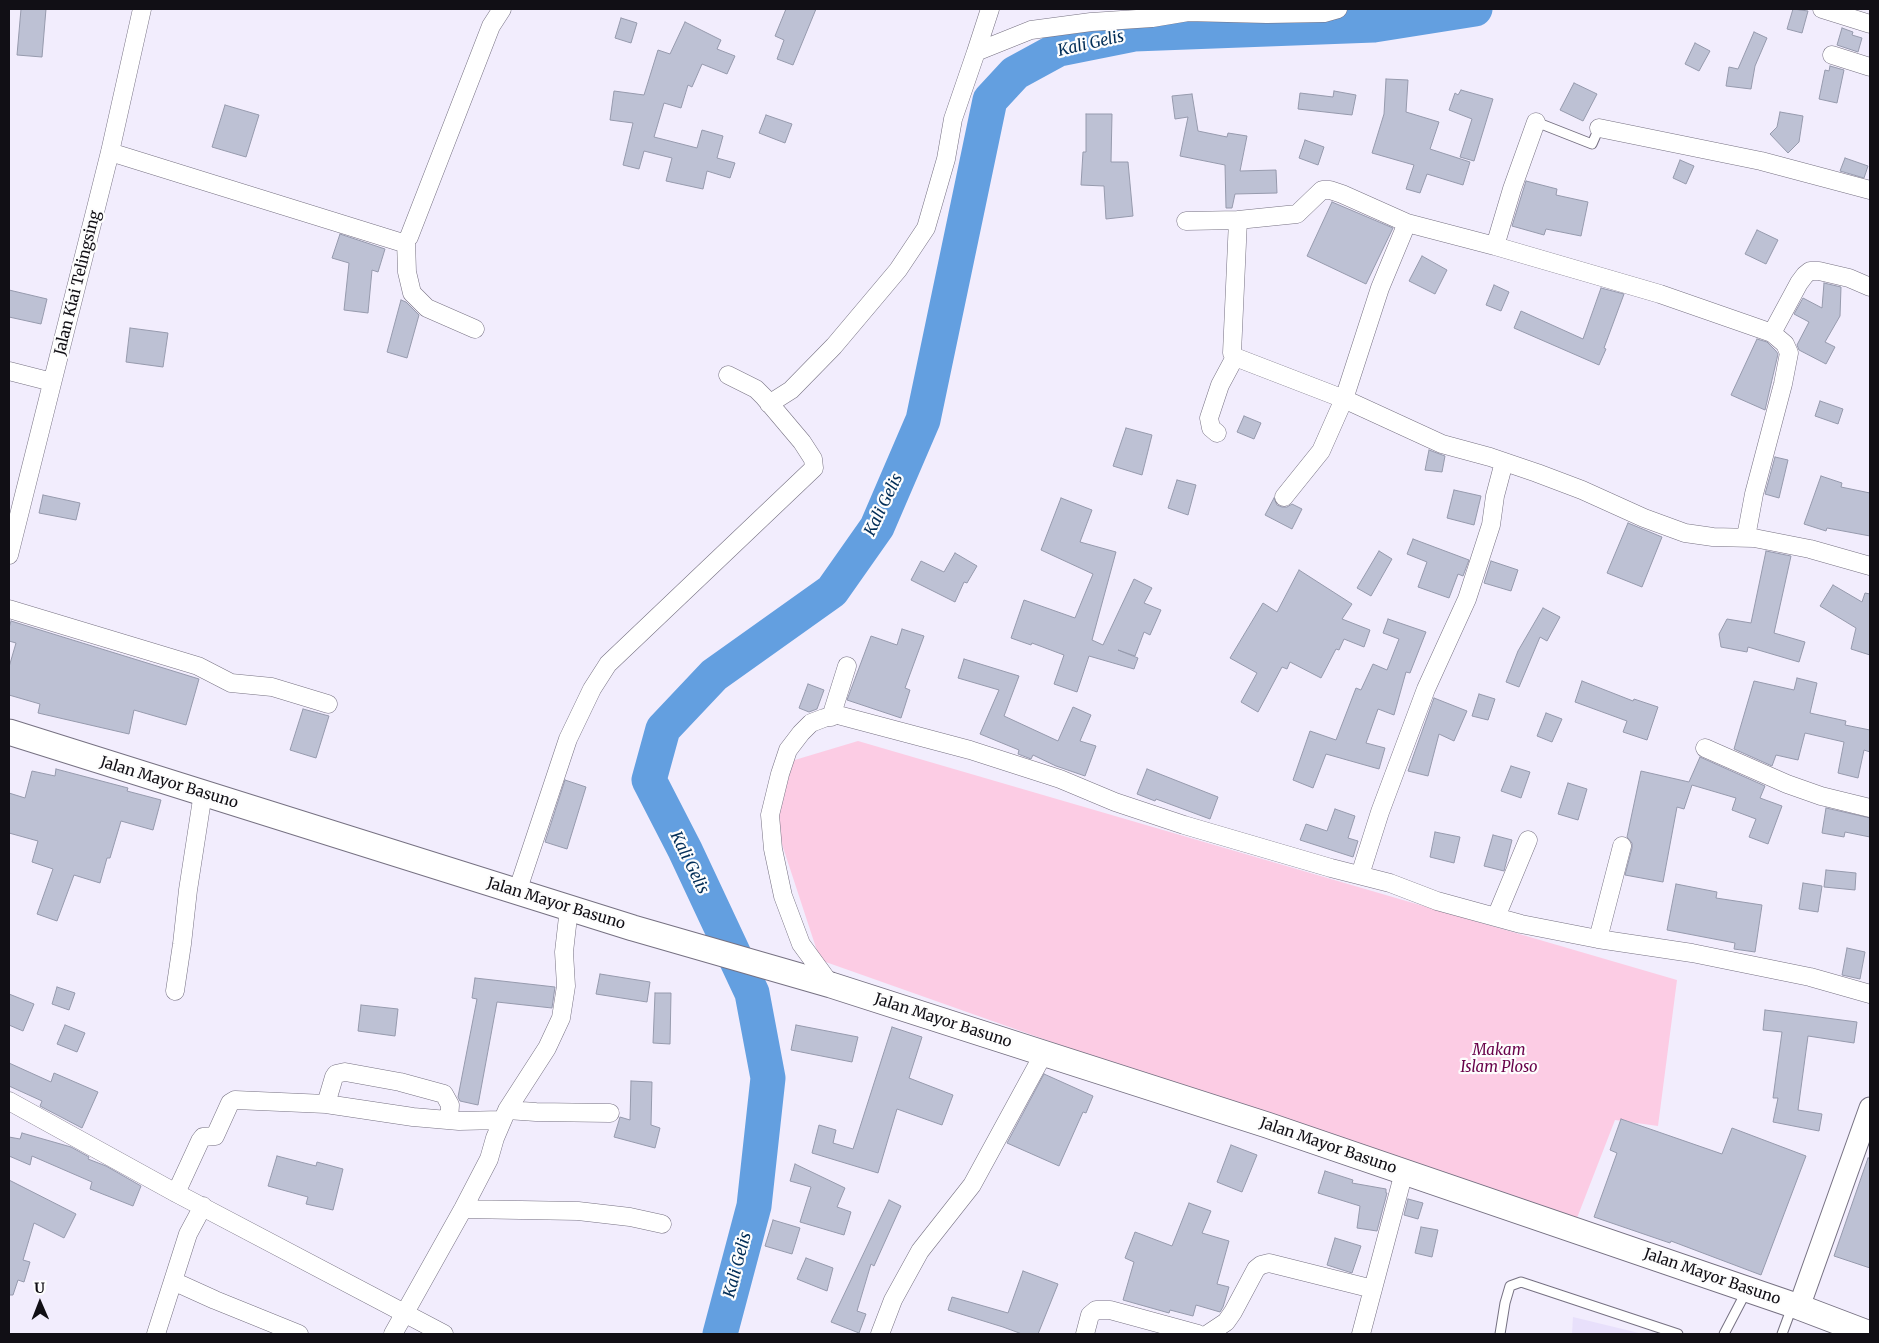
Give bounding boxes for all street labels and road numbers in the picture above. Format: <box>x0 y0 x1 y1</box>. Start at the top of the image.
street label: Jalan Kiai Telingsing <box>51 209 105 357</box>
street label: Jalan Mayor Basuno <box>98 753 240 813</box>
street label: Jalan Mayor Basuno <box>485 874 627 934</box>
street label: Jalan Mayor Basuno <box>872 990 1014 1052</box>
street label: Jalan Mayor Basuno <box>1257 1114 1399 1178</box>
street label: Jalan Mayor Basuno <box>1641 1245 1783 1309</box>

